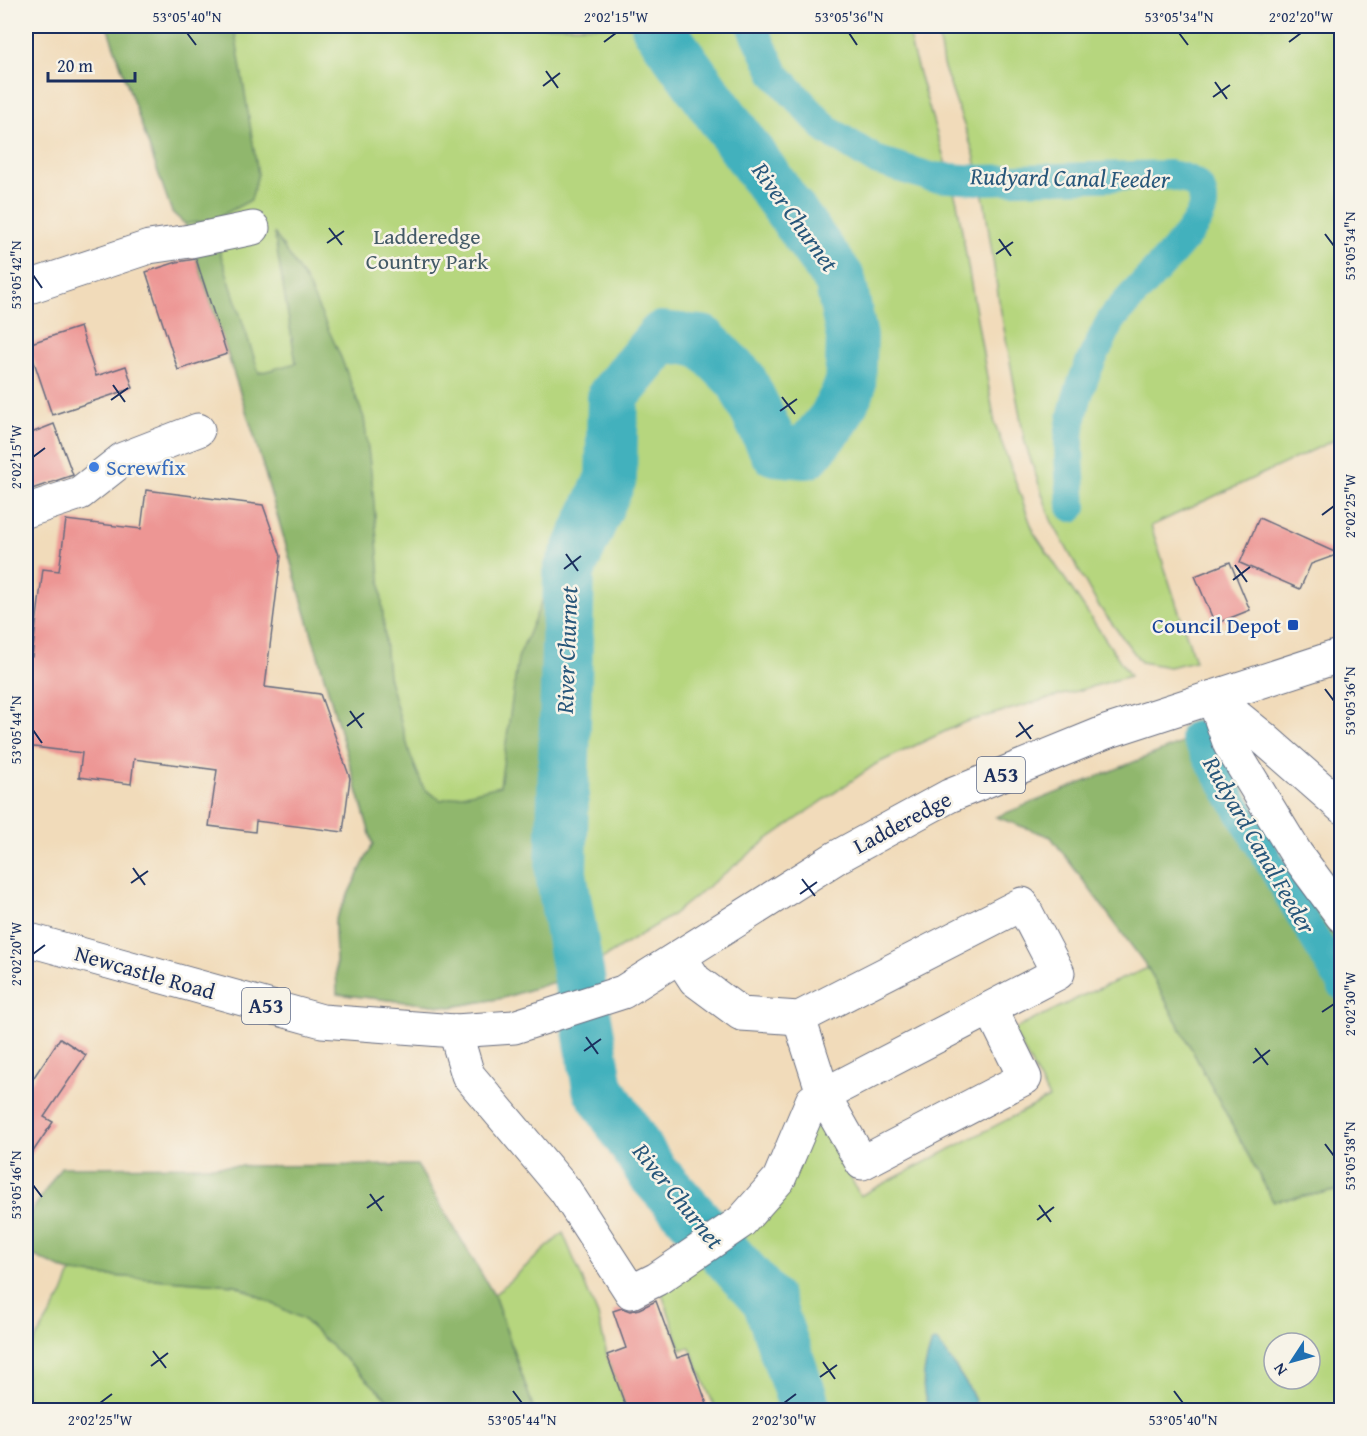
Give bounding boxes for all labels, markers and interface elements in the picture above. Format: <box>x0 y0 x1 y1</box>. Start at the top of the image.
text: 53°05'40"N <box>153 6 222 27</box>
text: 2°02'15"W <box>584 6 649 27</box>
text: 53°05'36"N <box>815 6 884 27</box>
text: 53°05'34"N <box>1145 6 1214 27</box>
text: 2°02'20"W <box>1269 6 1334 27</box>
scale bar <box>48 45 135 83</box>
text: 20 m <box>57 52 93 79</box>
water label: River Churnet <box>743 154 847 279</box>
water label: Rudyard Canal Feeder <box>969 158 1171 197</box>
text: 53°05'34"N <box>1339 211 1360 280</box>
park label: Ladderedge Country Park <box>366 220 489 277</box>
text: 53°05'42"N <box>5 240 26 309</box>
text: 2°02'15"W <box>5 424 26 489</box>
place label: Screwfix <box>106 451 186 483</box>
marker: Screwfix <box>87 460 101 474</box>
text: 2°02'25"W <box>1339 473 1360 538</box>
water label: River Churnet <box>547 585 586 715</box>
place label: Council Depot <box>1152 609 1281 641</box>
marker: Council Depot <box>1286 618 1300 632</box>
text: 53°05'36"N <box>1339 666 1360 735</box>
text: 53°05'44"N <box>5 695 26 764</box>
water label: Rudyard Canal Feeder <box>1194 749 1325 941</box>
road number: A53 <box>977 757 1025 793</box>
street label: Ladderedge <box>847 783 957 861</box>
text: 2°02'20"W <box>5 921 26 986</box>
street label: Newcastle Road <box>71 937 219 1007</box>
text: 2°02'30"W <box>1339 971 1360 1036</box>
road number: A53 <box>242 988 290 1024</box>
text: 53°05'38"N <box>1339 1121 1360 1190</box>
water label: River Churnet <box>624 1134 732 1257</box>
text: 53°05'46"N <box>5 1150 26 1219</box>
north arrow <box>1262 1331 1322 1391</box>
text: N <box>1267 1358 1293 1381</box>
text: 2°02'25"W <box>68 1409 133 1430</box>
text: 53°05'44"N <box>488 1409 557 1430</box>
text: 2°02'30"W <box>752 1409 817 1430</box>
text: 53°05'40"N <box>1149 1409 1218 1430</box>

